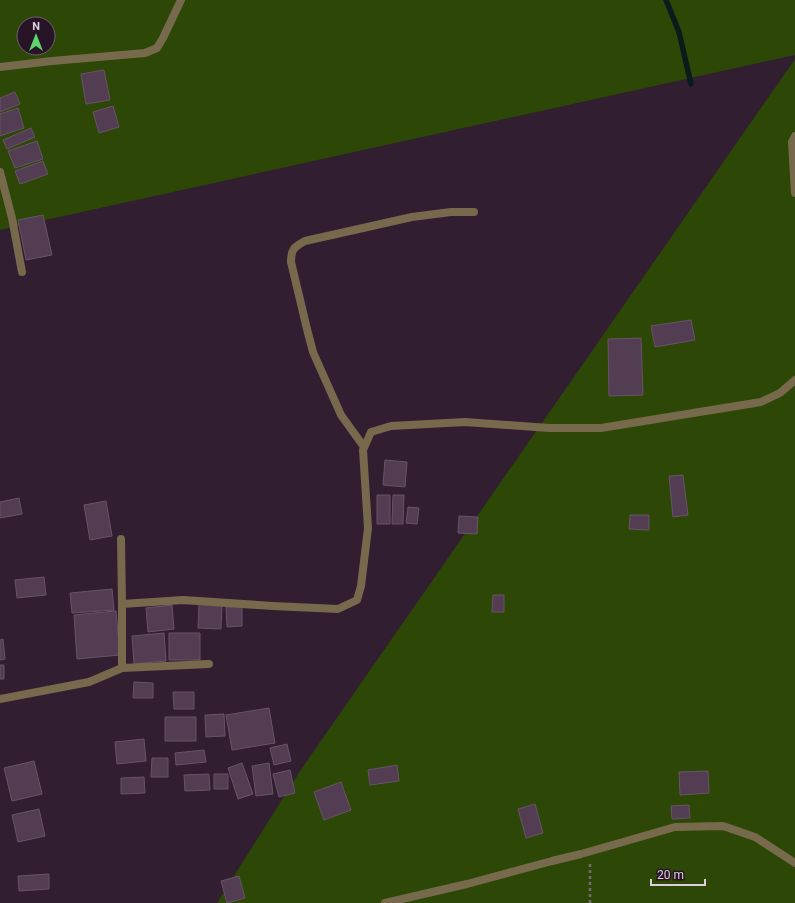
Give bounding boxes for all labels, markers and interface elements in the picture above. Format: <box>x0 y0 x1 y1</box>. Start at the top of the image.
north arrow <box>16 16 56 56</box>
text: N <box>32 20 40 33</box>
scale bar <box>651 861 705 887</box>
text: 20 m <box>657 868 684 882</box>

